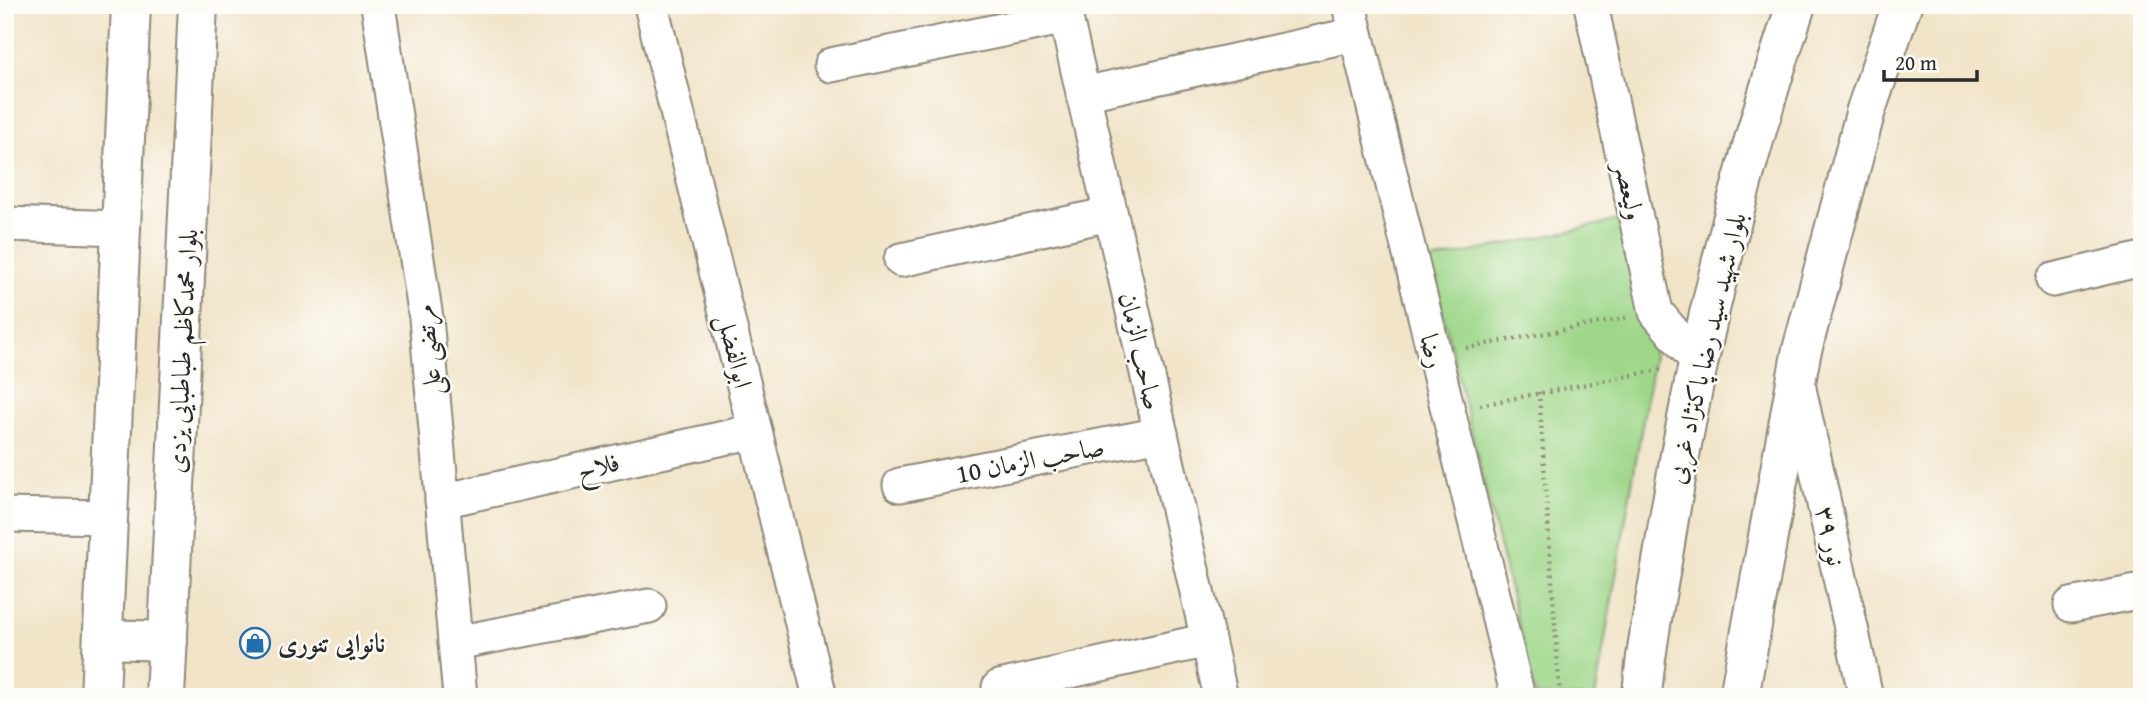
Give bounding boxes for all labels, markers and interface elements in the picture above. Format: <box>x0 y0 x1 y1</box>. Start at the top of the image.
scale bar <box>1884 38 1977 82</box>
text: 20 m <box>1895 47 1937 78</box>
street label: ولیعصر <box>1605 155 1656 224</box>
street label: بلوار شهید سید رضا پاکنژاد غربی <box>1655 208 1756 487</box>
street label: بلوار محمدکاظم طباطبایی یزدی <box>156 228 213 474</box>
street label: صاحب الزمان <box>1109 288 1174 414</box>
street label: مرتضی علی <box>403 302 452 398</box>
street label: ابوالفضل <box>707 310 763 392</box>
street label: رضا <box>1410 329 1457 372</box>
street label: صاحب الزمان 10 <box>952 426 1107 493</box>
street label: فلاح <box>573 442 624 494</box>
street label: نور ۳۹ <box>1806 502 1857 570</box>
place label: نانوایی تنوری <box>278 623 385 662</box>
shop icon: نانوایی تنوری <box>238 626 272 660</box>

